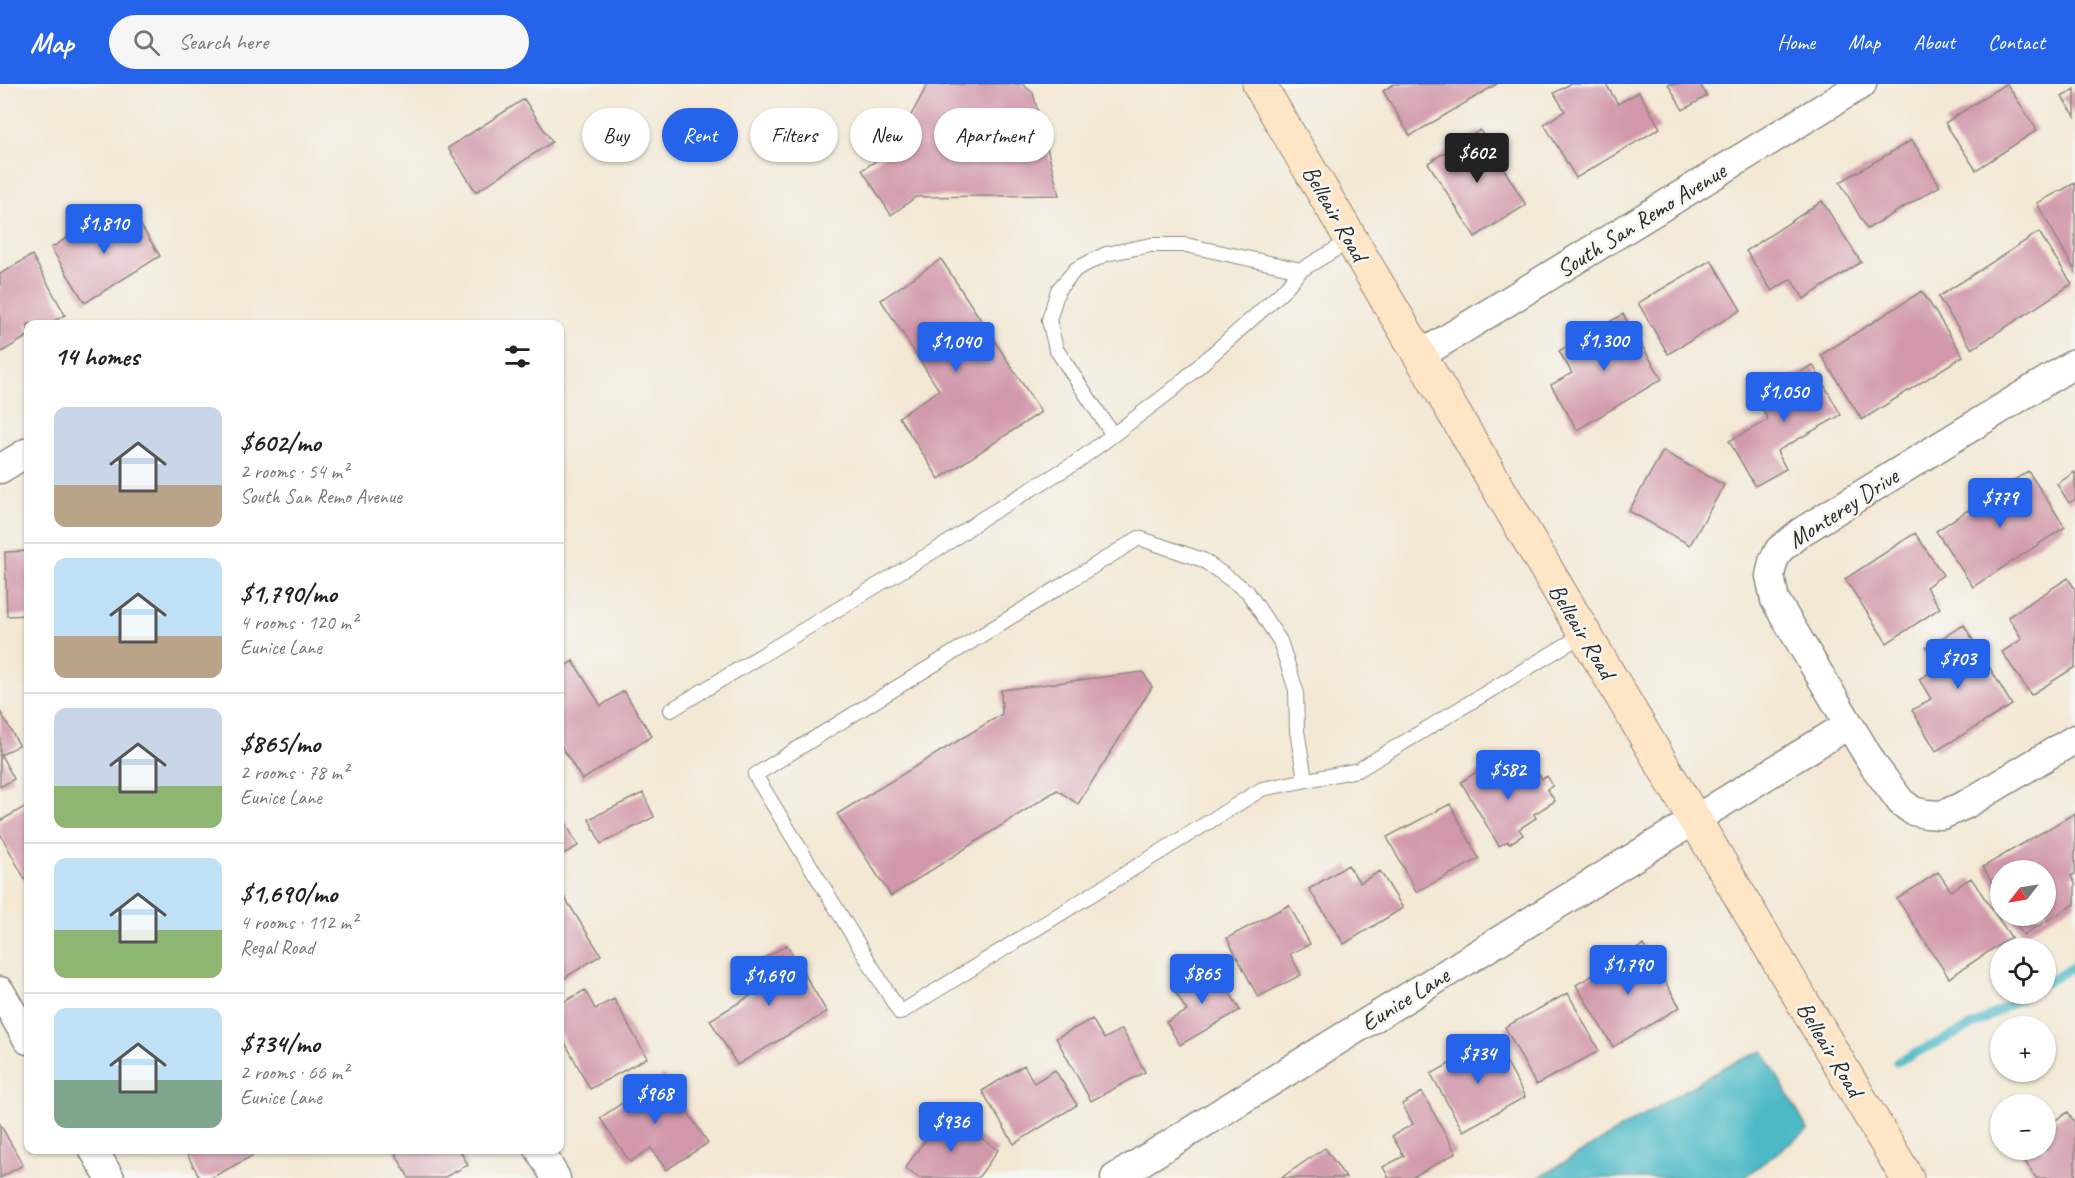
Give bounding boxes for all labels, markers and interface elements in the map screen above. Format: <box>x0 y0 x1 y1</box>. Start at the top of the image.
search box <box>109 15 529 69</box>
text: Map <box>30 25 73 60</box>
icon: search <box>130 26 163 59</box>
text: Search here <box>178 28 268 56</box>
text: Home <box>1777 29 1815 55</box>
text: Map <box>1848 29 1880 55</box>
text: About <box>1913 29 1955 55</box>
text: Contact <box>1988 29 2045 55</box>
chip: Buy <box>582 108 650 162</box>
chip: Rent <box>662 108 738 162</box>
chip: Filters <box>750 108 838 162</box>
chip: New <box>850 108 922 162</box>
chip: Apartment <box>934 108 1054 162</box>
pin: $602 <box>1441 133 1513 184</box>
text: $602 <box>1459 140 1495 165</box>
street label: South San Remo Avenue <box>1551 155 1733 284</box>
street label: Belleair Road <box>1296 160 1376 269</box>
pin: $1,810 <box>55 204 153 255</box>
text: $1,810 <box>80 211 128 236</box>
pin: $1,300 <box>1555 321 1653 372</box>
pin: $1,040 <box>907 322 1005 373</box>
text: $1,300 <box>1580 328 1628 353</box>
text: $1,040 <box>932 329 980 354</box>
text: 14 homes <box>54 340 139 373</box>
icon: filters <box>501 340 534 373</box>
pin: $1,050 <box>1735 372 1833 423</box>
text: $1,050 <box>1760 379 1808 404</box>
text: $602/mo <box>240 426 321 459</box>
icon: home <box>102 431 174 503</box>
text: 2 rooms · 54 m² <box>240 459 348 484</box>
street label: Monterey Drive <box>1782 460 1906 555</box>
pin: $779 <box>1964 478 2036 529</box>
text: South San Remo Avenue <box>240 484 402 509</box>
text: $779 <box>1982 485 2018 510</box>
text: $1,790/mo <box>240 577 337 610</box>
street label: Belleair Road <box>1542 578 1624 687</box>
icon: home <box>102 582 174 654</box>
text: 4 rooms · 120 m² <box>240 610 357 635</box>
text: Eunice Lane <box>240 635 322 660</box>
pin: $703 <box>1922 639 1994 690</box>
text: $703 <box>1940 646 1976 671</box>
text: $865/mo <box>240 727 320 760</box>
icon: home <box>102 732 174 804</box>
pin: $582 <box>1472 750 1544 801</box>
text: $582 <box>1490 757 1526 782</box>
text: 2 rooms · 78 m² <box>240 760 348 785</box>
text: Eunice Lane <box>240 785 322 810</box>
north arrow <box>1990 860 2056 926</box>
map controls <box>1990 860 2056 1160</box>
text: $1,690/mo <box>240 877 337 910</box>
icon: home <box>102 882 174 954</box>
text: 4 rooms · 112 m² <box>240 910 357 935</box>
text: Regal Road <box>240 935 314 960</box>
button: locate <box>1990 938 2056 1004</box>
pin: $1,790 <box>1579 945 1677 996</box>
text: $1,790 <box>1604 952 1652 977</box>
pin: $865 <box>1166 954 1238 1005</box>
pin: $1,690 <box>720 956 818 1007</box>
street label: Eunice Lane <box>1355 959 1456 1038</box>
text: $865 <box>1184 961 1220 986</box>
text: $1,690 <box>744 963 794 988</box>
street label: Belleair Road <box>1790 996 1872 1105</box>
button: + <box>1990 1016 2056 1082</box>
text: $734/mo <box>240 1027 320 1060</box>
icon: home <box>102 1032 174 1104</box>
pin: $734 <box>1442 1034 1514 1085</box>
text: $734 <box>1460 1041 1496 1066</box>
text: 2 rooms · 66 m² <box>240 1060 348 1085</box>
pin: $968 <box>619 1074 691 1125</box>
text: $968 <box>637 1081 673 1106</box>
text: Eunice Lane <box>240 1085 322 1110</box>
button: − <box>1990 1094 2056 1160</box>
pin: $936 <box>915 1102 987 1153</box>
text: $936 <box>933 1109 969 1134</box>

